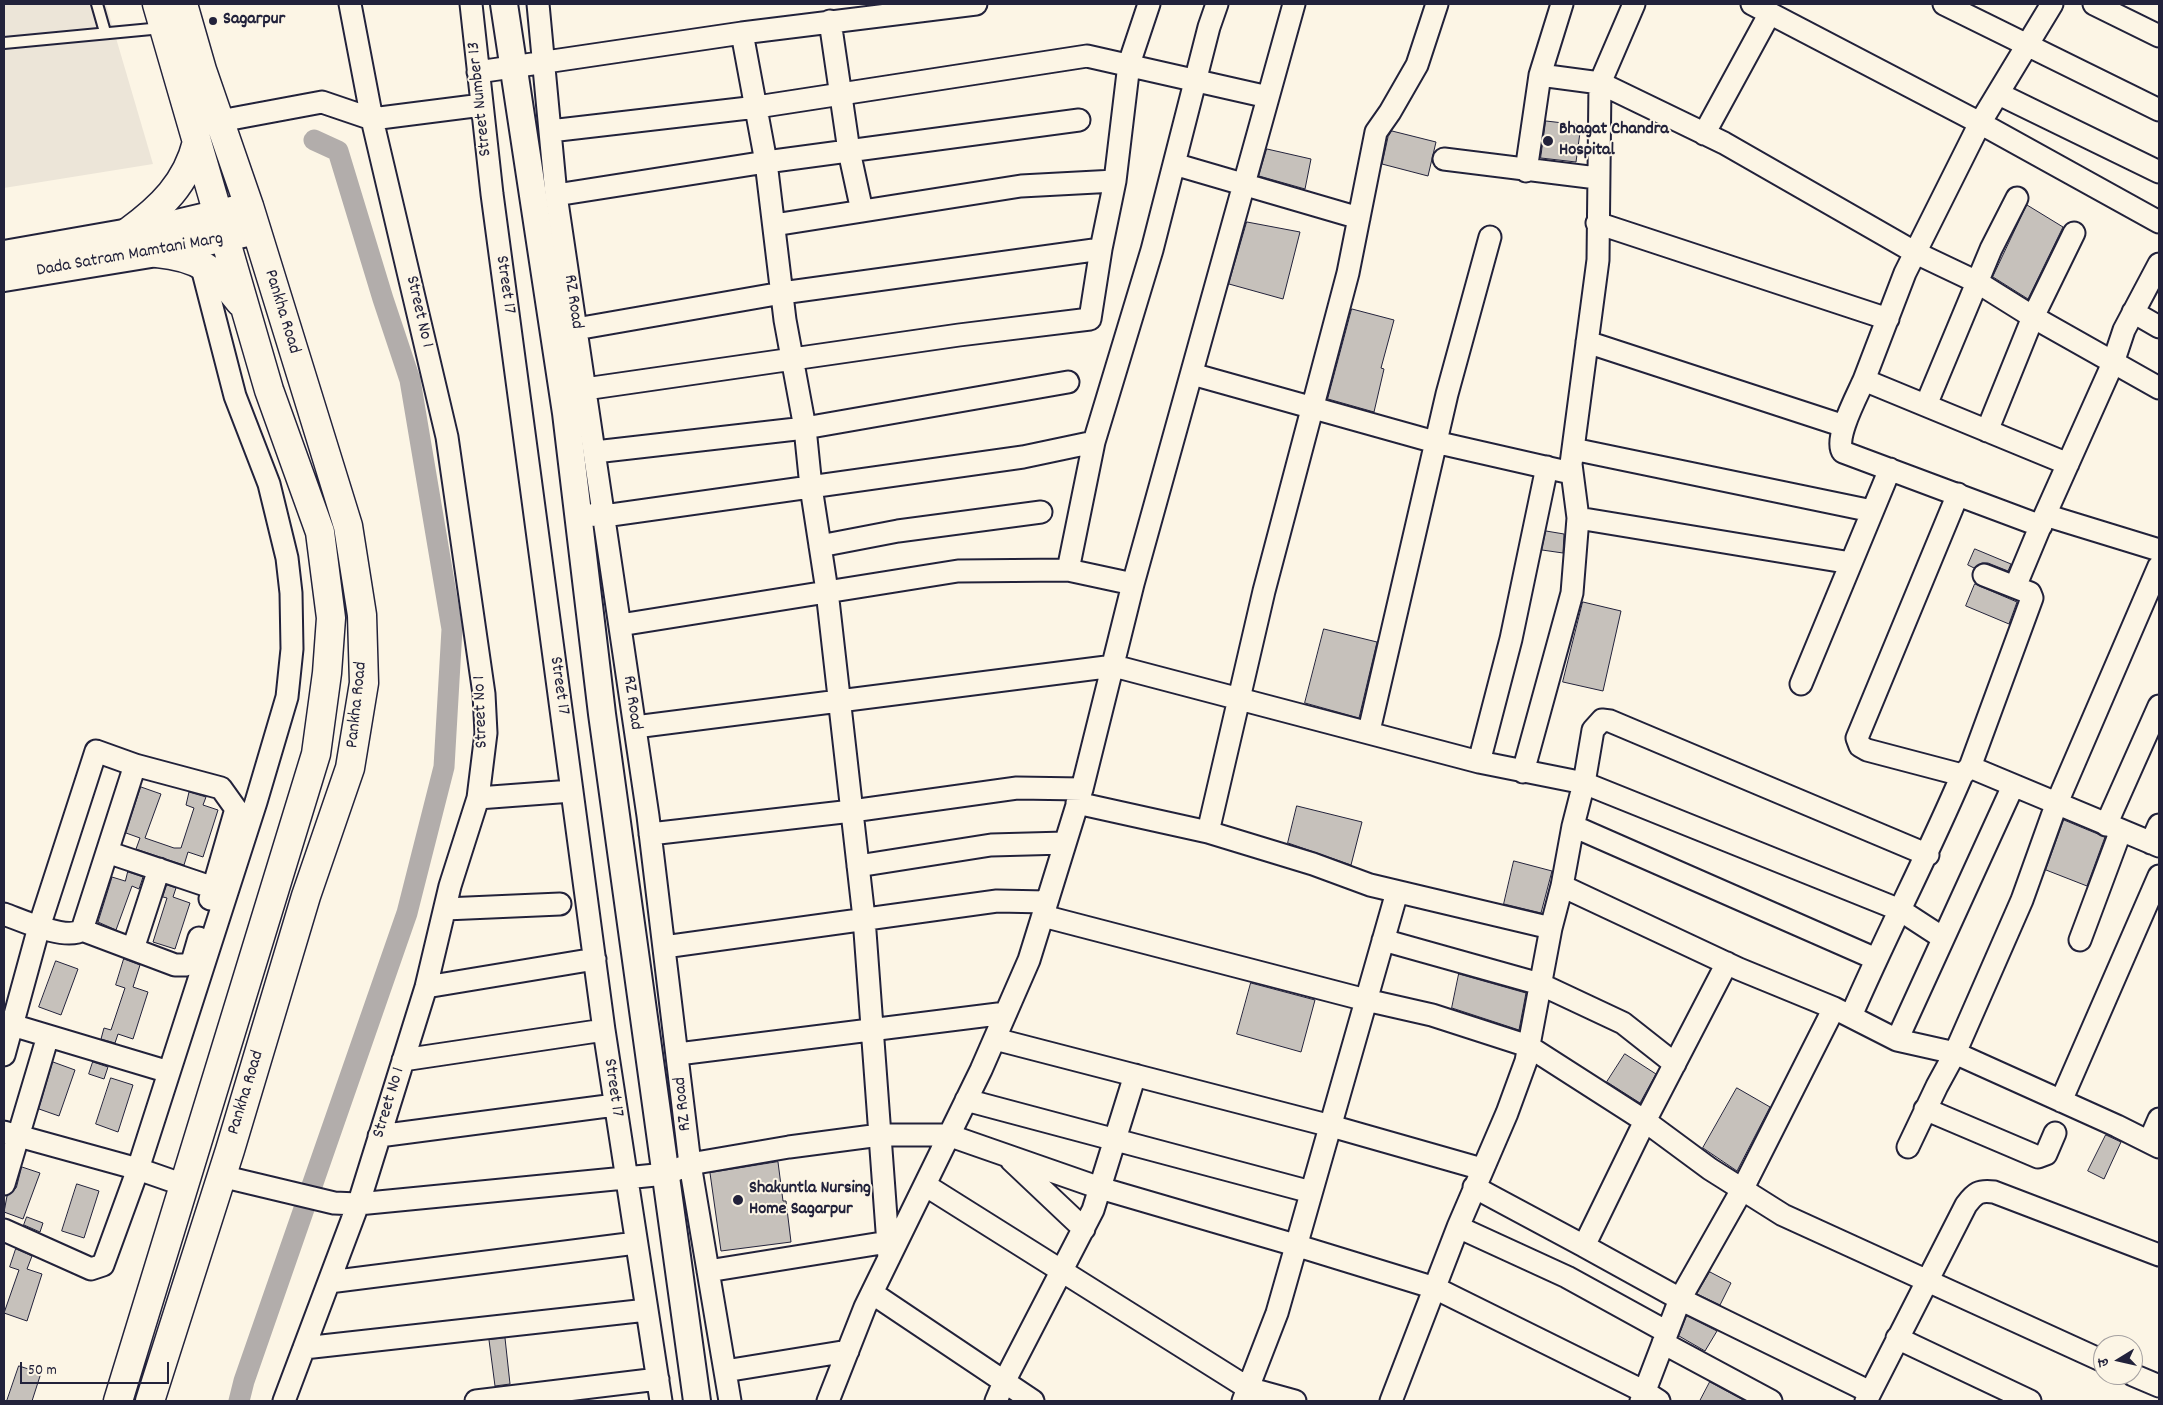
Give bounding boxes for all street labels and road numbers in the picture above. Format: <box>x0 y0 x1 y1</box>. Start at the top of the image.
street label: Street Number 13 <box>464 41 498 157</box>
street label: Dada Satram Mamtani Marg <box>35 229 225 283</box>
street label: Street 17 <box>489 254 519 316</box>
street label: Pankha Road <box>258 267 304 357</box>
street label: Street No 1 <box>399 274 437 350</box>
street label: RZ Road <box>558 274 586 330</box>
street label: Street 17 <box>543 655 573 717</box>
street label: Pankha Road <box>343 661 373 749</box>
street label: Street No 1 <box>470 675 494 749</box>
street label: RZ Road <box>617 675 645 731</box>
street label: Pankha Road <box>224 1048 270 1138</box>
street label: Street 17 <box>597 1057 627 1119</box>
street label: Street No 1 <box>369 1065 411 1141</box>
street label: RZ Road <box>670 1076 698 1132</box>

